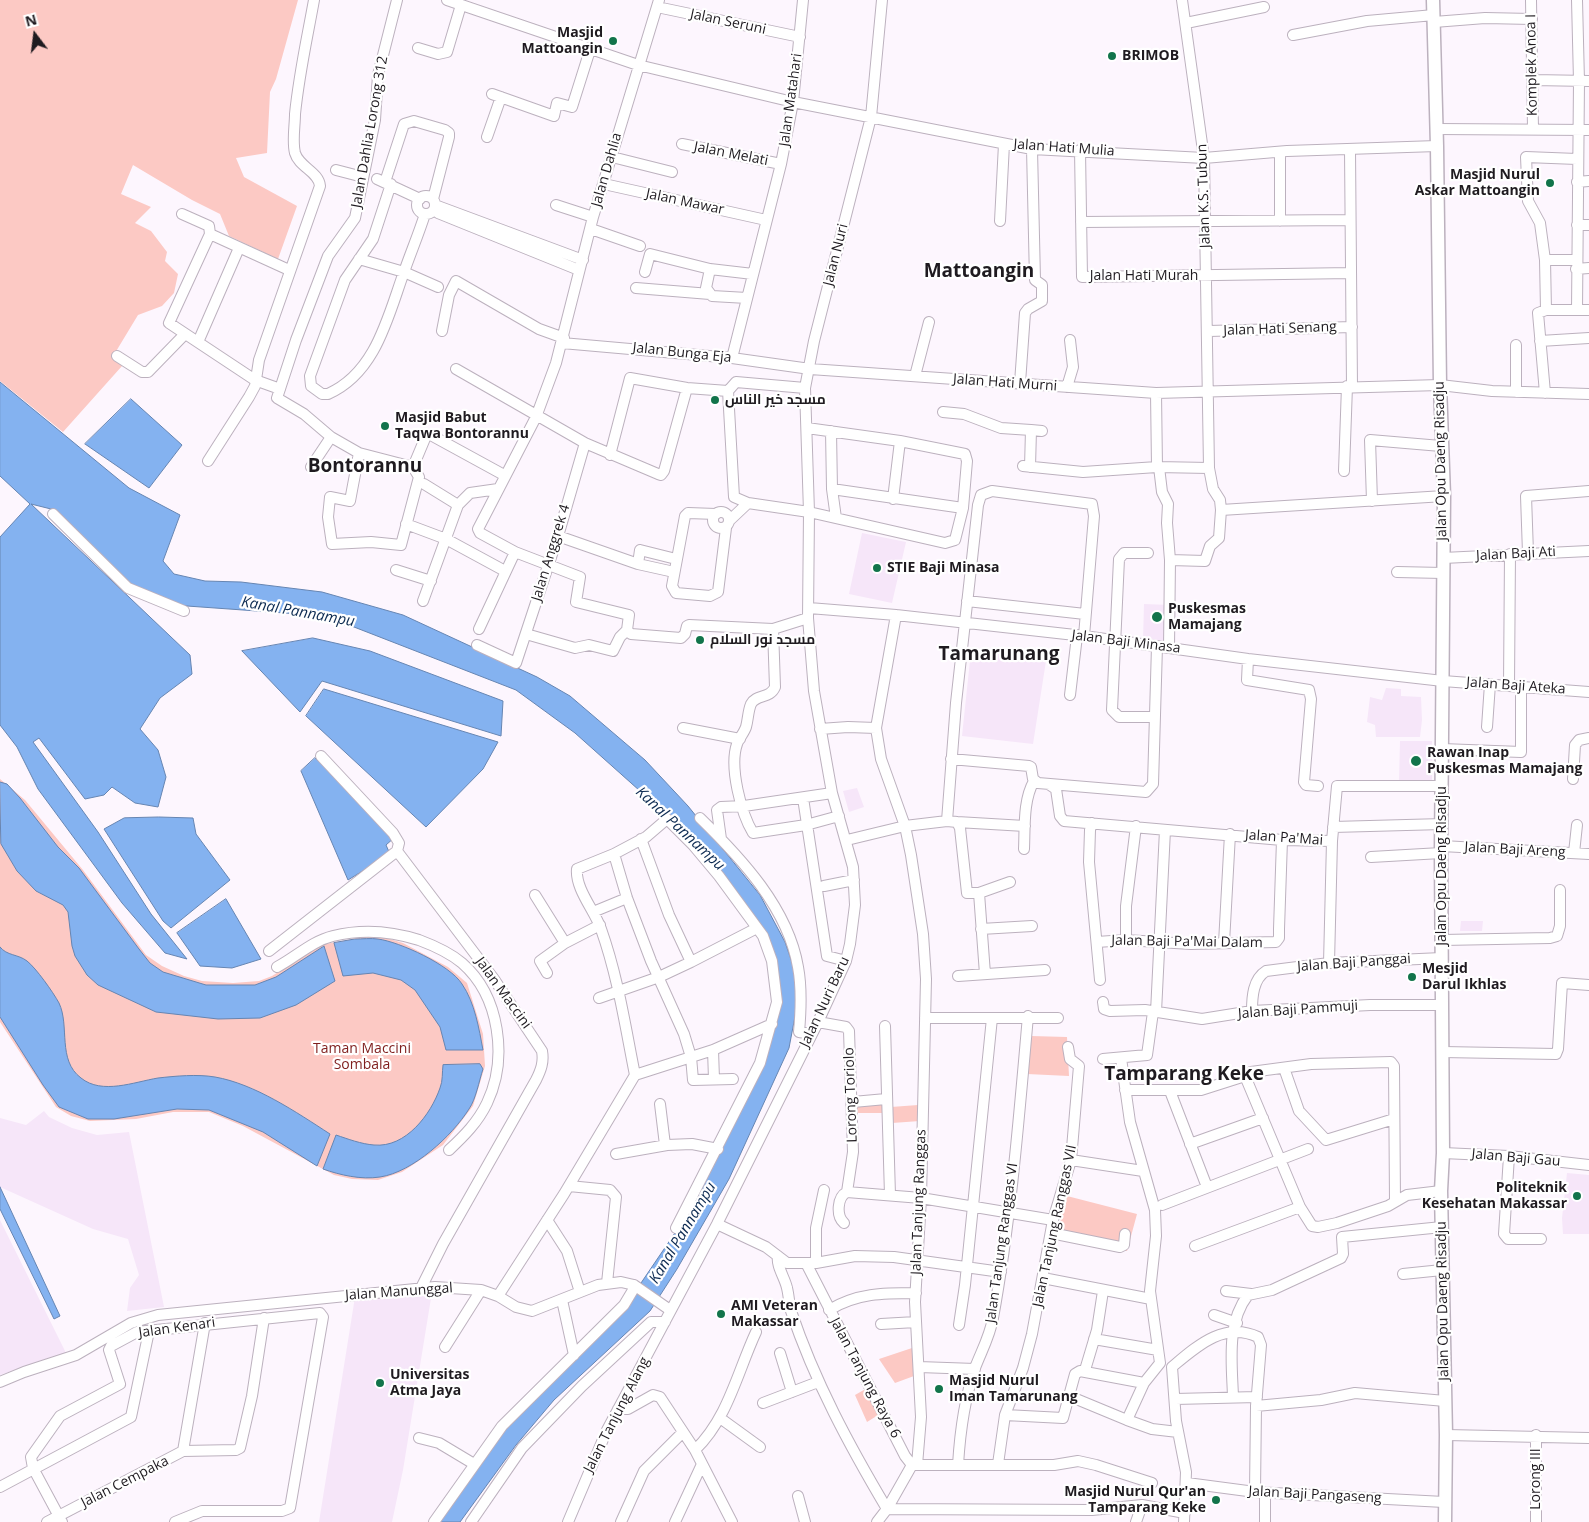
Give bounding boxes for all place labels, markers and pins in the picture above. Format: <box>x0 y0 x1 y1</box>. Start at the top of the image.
place label: Masjid Mattoangin <box>521 25 603 58</box>
marker: Masjid Mattoangin <box>607 35 619 47</box>
place label: BRIMOB <box>1122 48 1179 64</box>
marker: BRIMOB <box>1106 50 1118 62</box>
place label: Masjid Nurul Askar Mattoangin <box>1415 167 1540 200</box>
marker: Masjid Nurul Askar Mattoangin <box>1544 177 1556 189</box>
place label: مسجد خير الناس <box>725 392 826 408</box>
marker: مسجد خير الناس <box>709 394 721 406</box>
place label: Masjid Babut Taqwa Bontorannu <box>395 410 529 442</box>
marker: Masjid Babut Taqwa Bontorannu <box>379 420 391 432</box>
place label: STIE Baji Minasa <box>887 560 1000 576</box>
marker: STIE Baji Minasa <box>871 562 883 574</box>
place label: Puskesmas Mamajang <box>1168 601 1246 634</box>
marker: Puskesmas Mamajang <box>1150 610 1164 624</box>
place label: مسجد نور السلام <box>710 632 815 648</box>
marker: مسجد نور السلام <box>694 634 706 646</box>
place label: Rawan Inap Puskesmas Mamajang <box>1427 745 1582 778</box>
marker: Rawan Inap Puskesmas Mamajang <box>1409 754 1423 768</box>
place label: Mesjid Darul Ikhlas <box>1422 961 1506 994</box>
marker: Mesjid Darul Ikhlas <box>1406 971 1418 983</box>
place label: Politeknik Kesehatan Makassar <box>1422 1180 1567 1212</box>
marker: Politeknik Kesehatan Makassar <box>1571 1190 1583 1202</box>
place label: AMI Veteran Makassar <box>731 1298 818 1330</box>
marker: AMI Veteran Makassar <box>715 1308 727 1320</box>
place label: Universitas Atma Jaya <box>390 1367 469 1400</box>
place label: Masjid Nurul Iman Tamarunang <box>949 1373 1078 1405</box>
marker: Universitas Atma Jaya <box>374 1377 386 1389</box>
marker: Masjid Nurul Iman Tamarunang <box>933 1383 945 1395</box>
place label: Masjid Nurul Qur'an Tamparang Keke <box>1064 1484 1206 1516</box>
marker: Masjid Nurul Qur'an Tamparang Keke <box>1210 1494 1222 1506</box>

